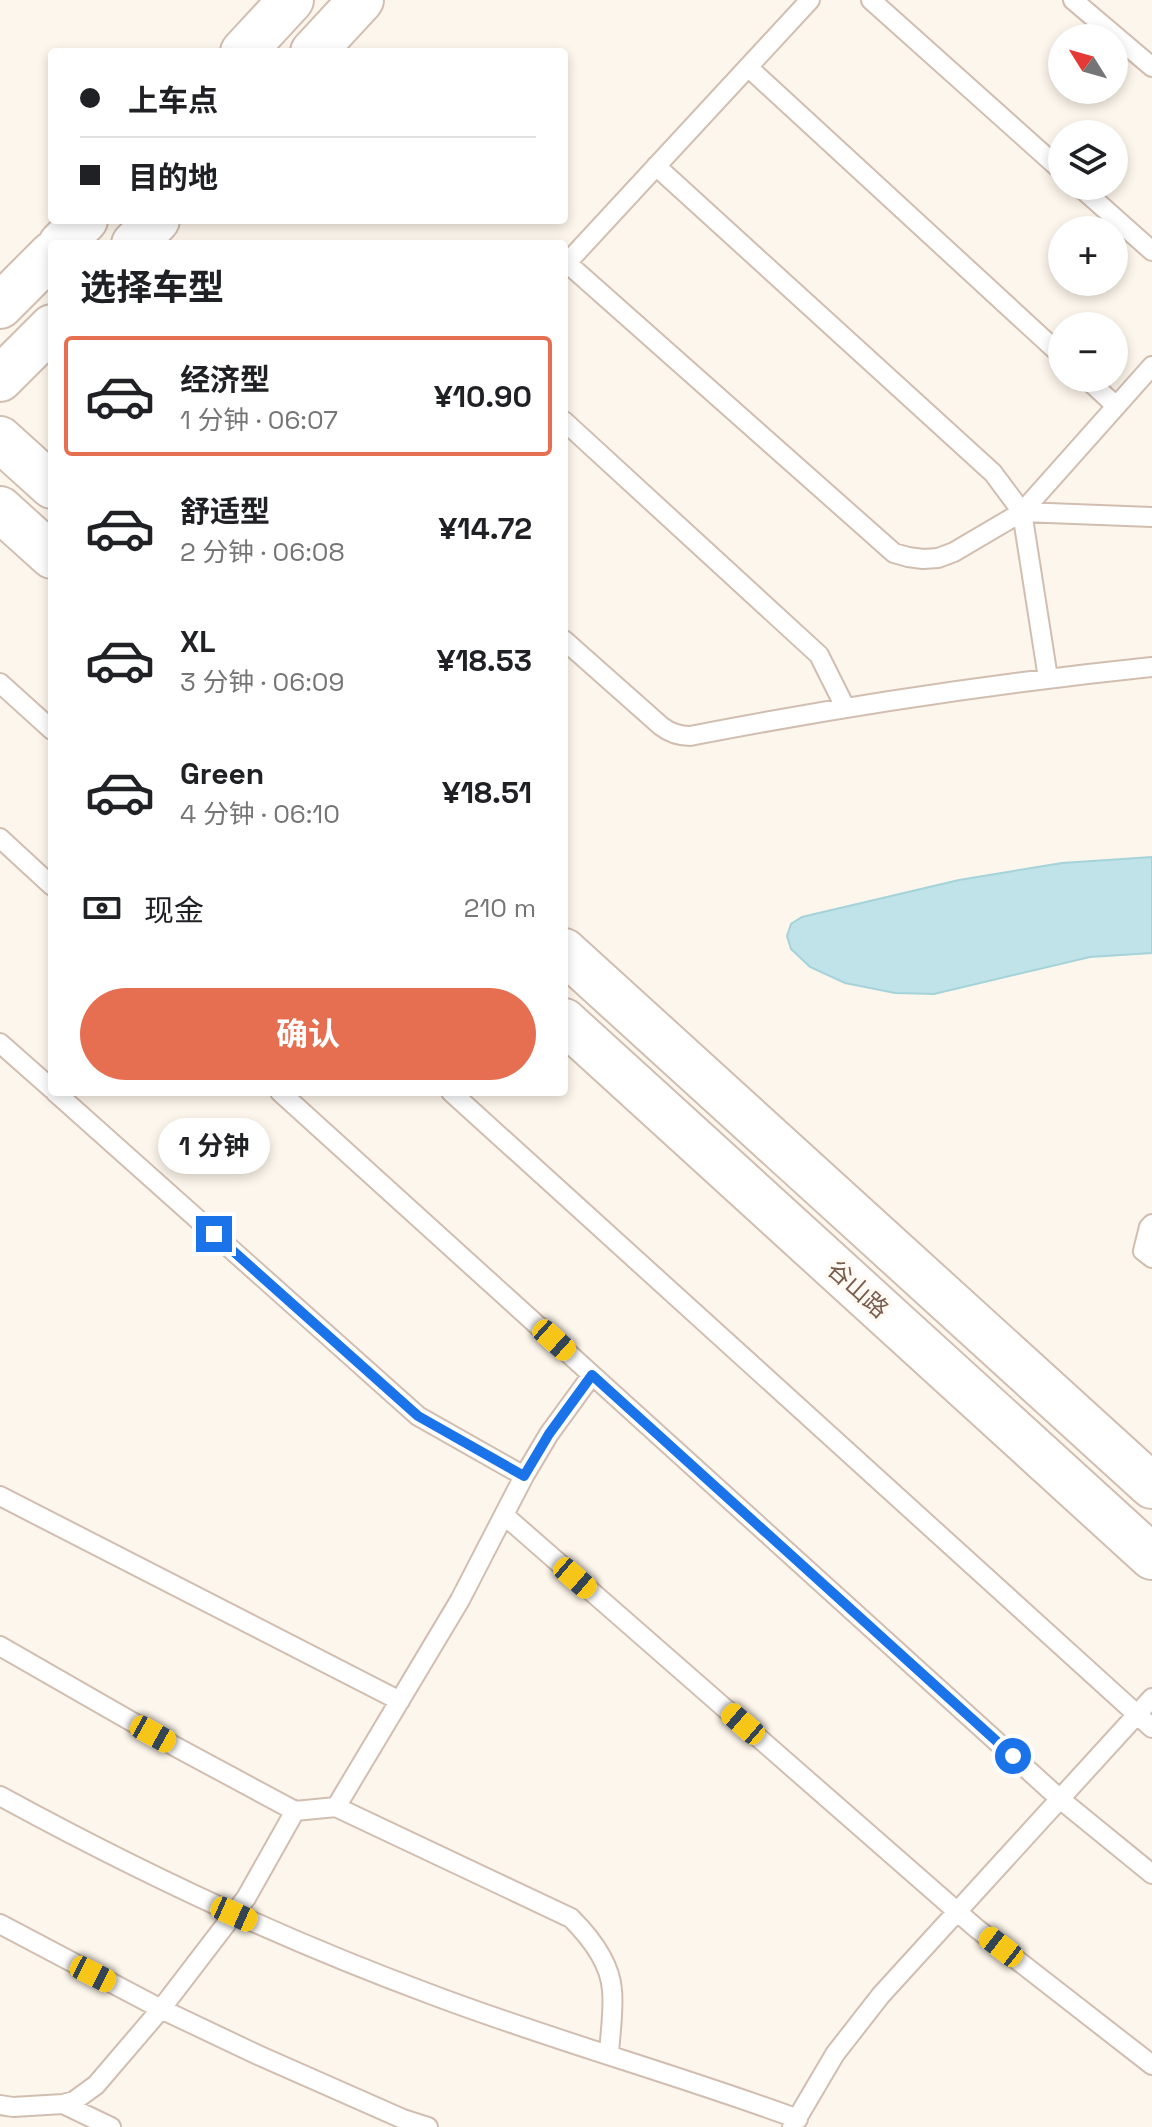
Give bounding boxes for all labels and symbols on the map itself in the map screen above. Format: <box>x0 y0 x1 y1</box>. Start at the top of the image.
north arrow <box>1048 24 1128 104</box>
callout: 1 分钟 <box>158 1118 270 1174</box>
route end <box>196 1216 232 1252</box>
street label: 谷山路 <box>821 1253 895 1325</box>
car <box>528 1315 580 1365</box>
car <box>549 1553 601 1603</box>
car <box>717 1699 769 1749</box>
car <box>126 1712 180 1756</box>
route start <box>995 1738 1031 1774</box>
car <box>207 1893 261 1935</box>
car <box>975 1923 1027 1971</box>
car <box>66 1952 120 1996</box>

